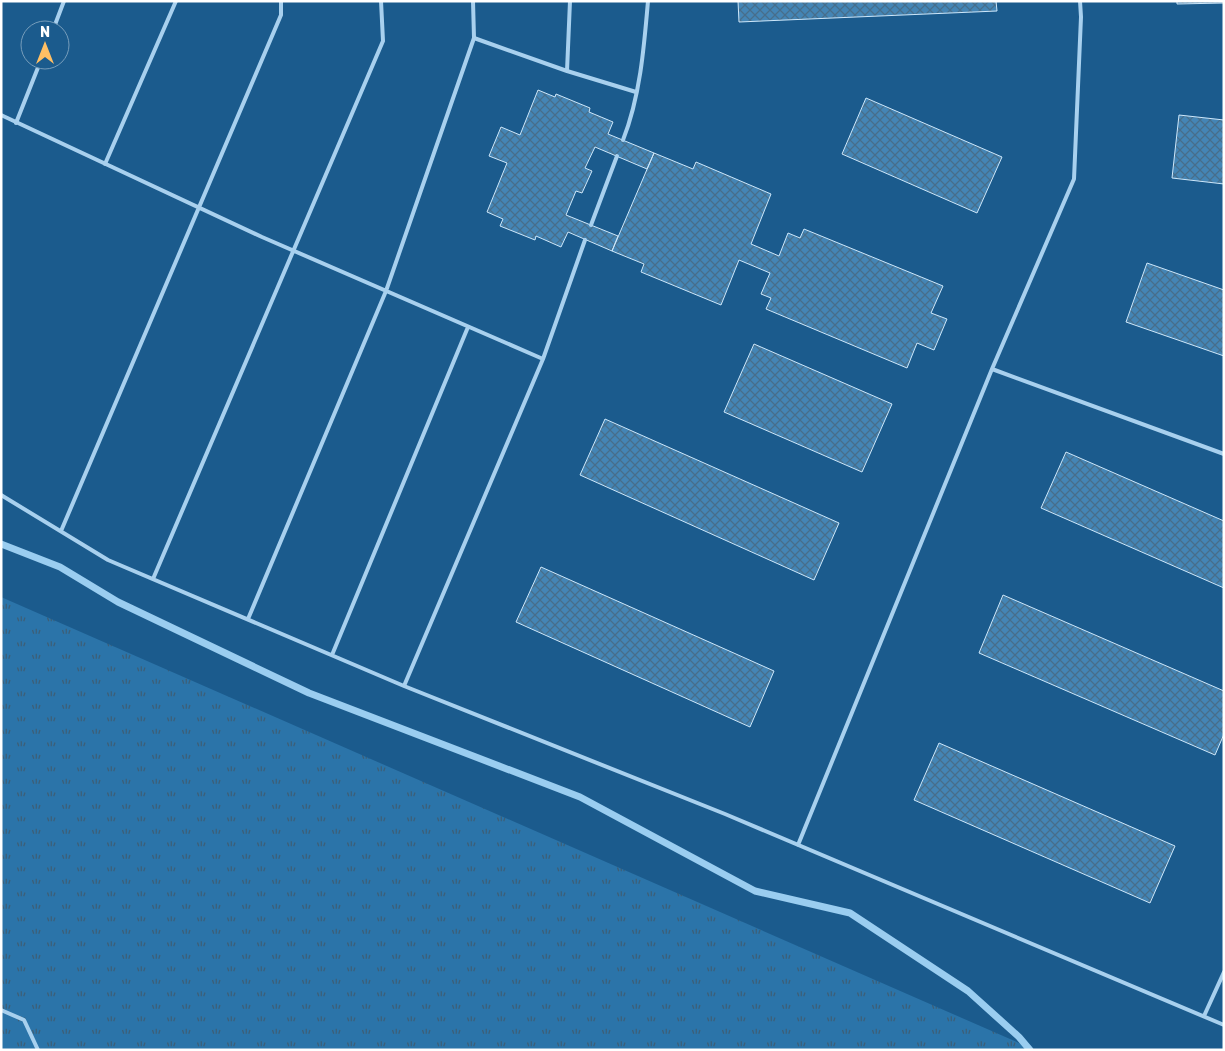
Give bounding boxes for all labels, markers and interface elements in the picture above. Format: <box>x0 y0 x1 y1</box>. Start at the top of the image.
north arrow <box>20 20 70 70</box>
text: N <box>40 24 50 41</box>

